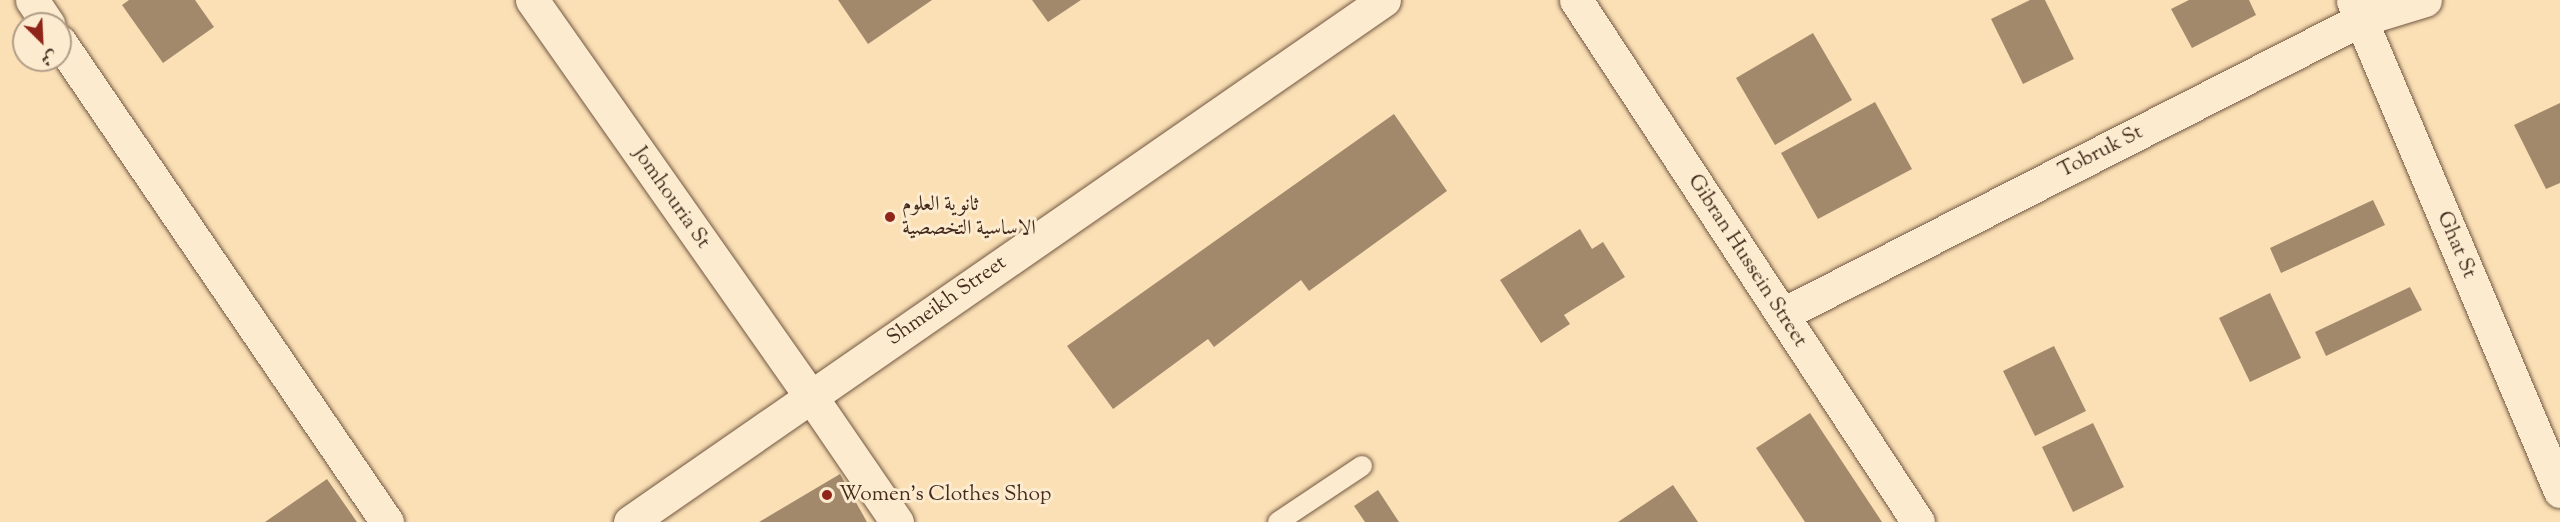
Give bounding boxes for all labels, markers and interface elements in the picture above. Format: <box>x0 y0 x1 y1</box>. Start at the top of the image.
north arrow <box>12 12 72 72</box>
text: ش <box>37 43 61 71</box>
street label: Tobruk St <box>2055 120 2147 184</box>
street label: Jomhouria St <box>627 142 715 254</box>
street label: Gibran Hussein Street <box>1682 170 1812 352</box>
place label: ثانوية العلوم الاساسية التخصصية <box>902 192 1036 242</box>
street label: Ghat St <box>2431 208 2481 282</box>
marker: ثانوية العلوم الاساسية التخصصية <box>883 210 897 224</box>
street label: Shmeikh Street <box>882 250 1012 352</box>
place label: Women’s Clothes Shop <box>839 482 1051 508</box>
marker: Women’s Clothes Shop <box>820 488 834 502</box>

